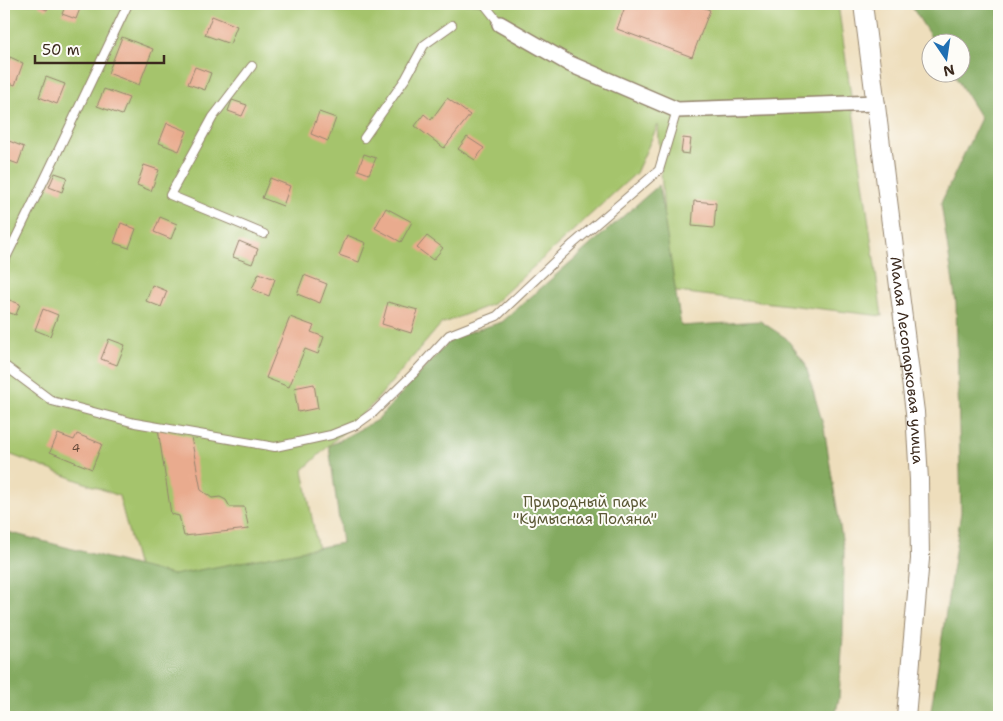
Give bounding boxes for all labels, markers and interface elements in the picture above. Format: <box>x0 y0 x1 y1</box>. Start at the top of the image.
scale bar <box>35 32 164 64</box>
north arrow <box>920 32 970 82</box>
text: 50 m <box>42 40 80 60</box>
text: N <box>941 61 956 81</box>
street label: Малая Лесопарковая улица <box>885 255 928 465</box>
house number: 4 <box>72 440 80 456</box>
park label: Природный парк "Кумысная Поляна" <box>513 492 657 529</box>

